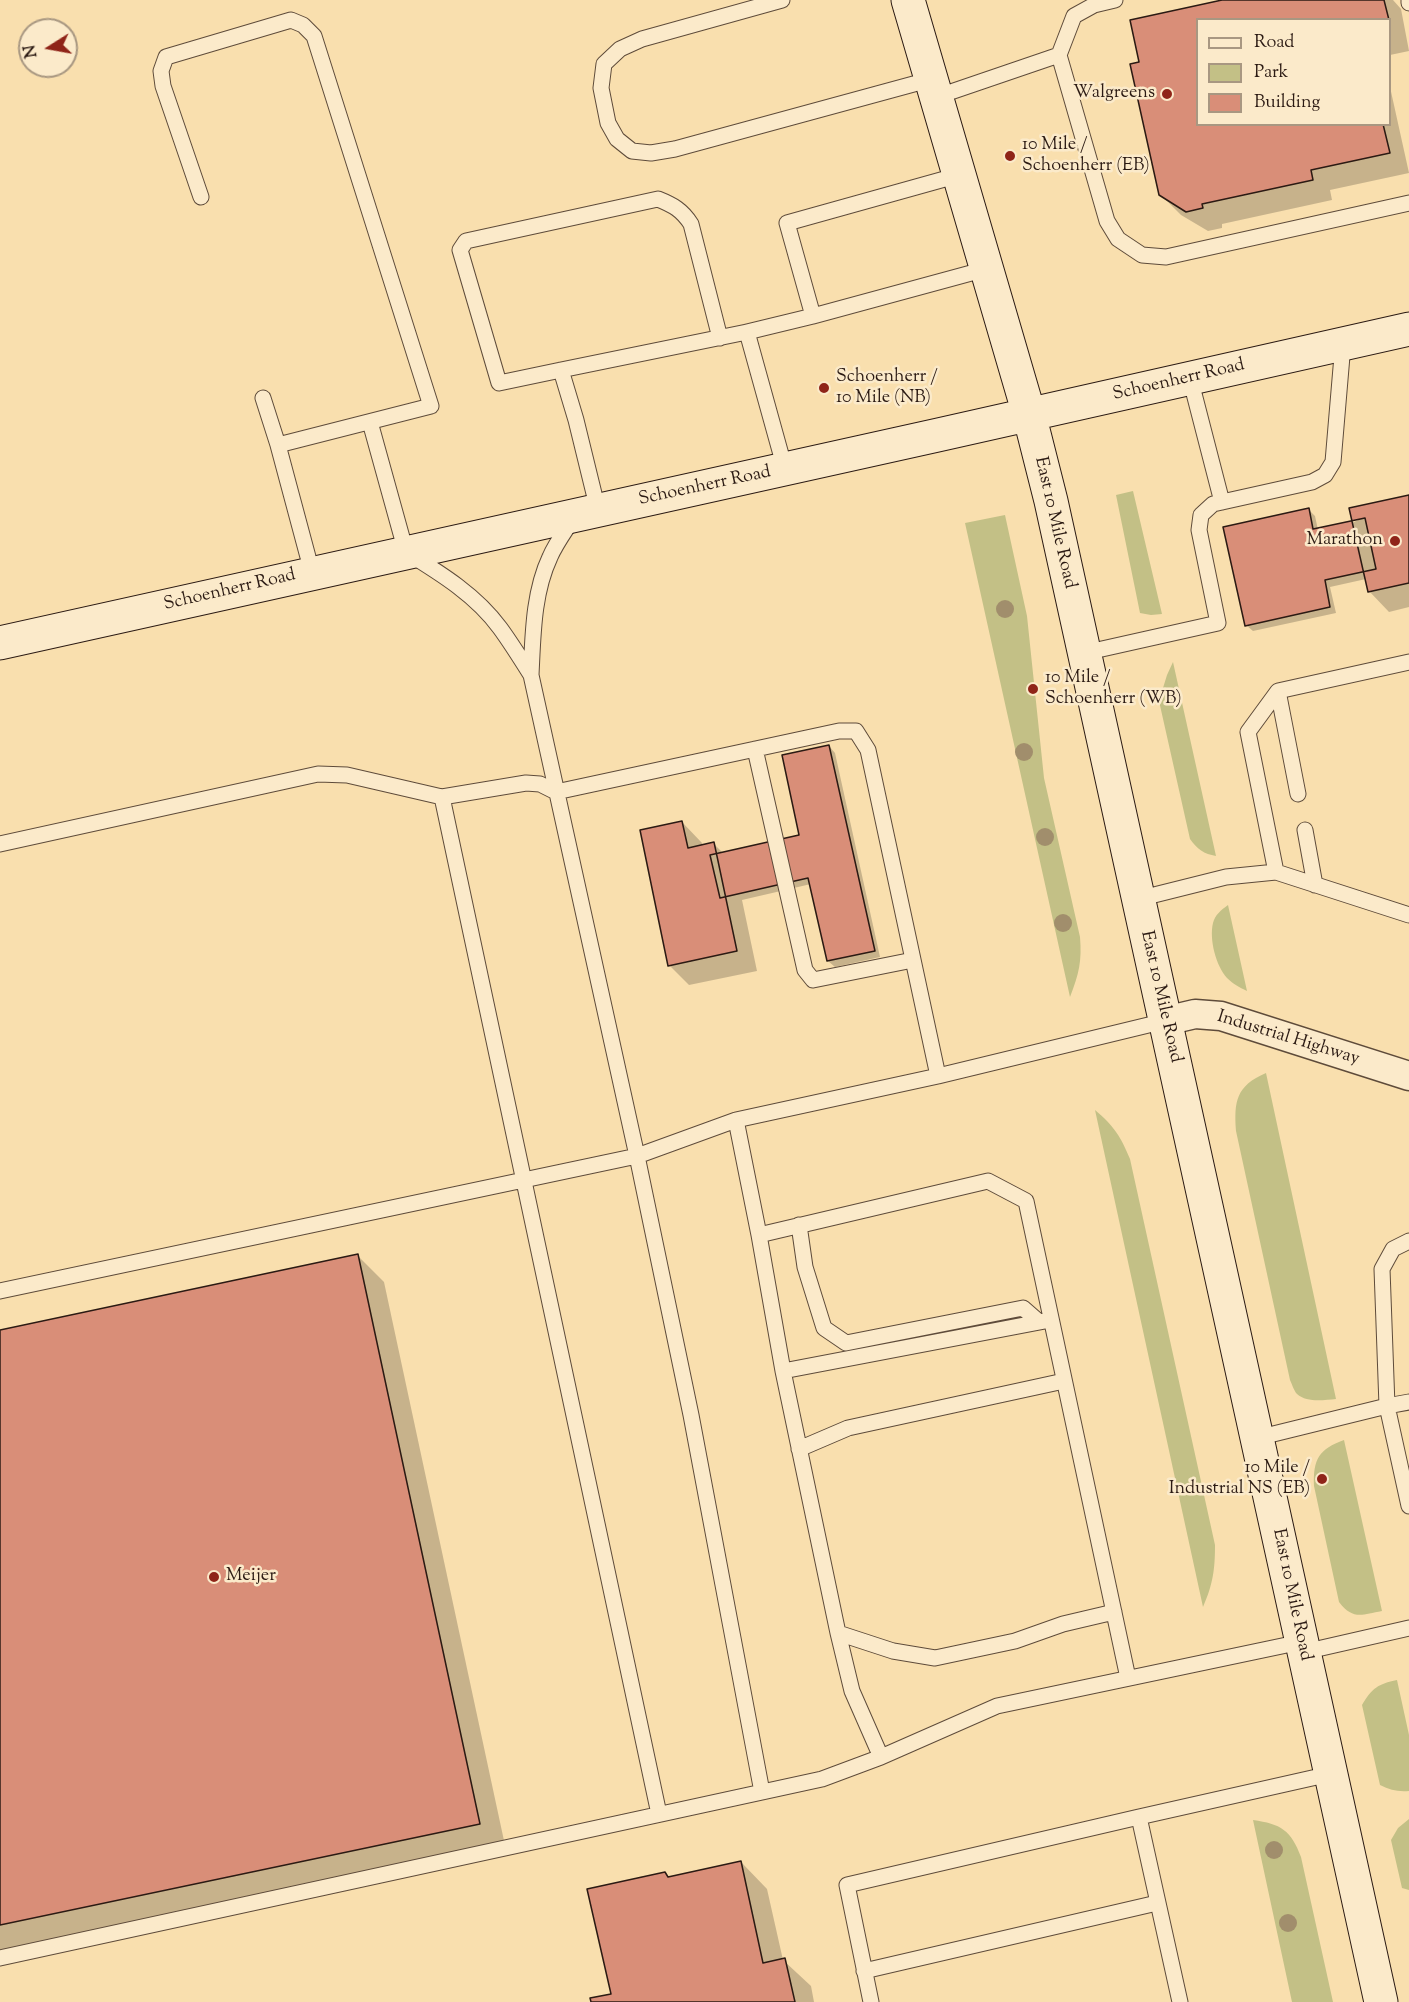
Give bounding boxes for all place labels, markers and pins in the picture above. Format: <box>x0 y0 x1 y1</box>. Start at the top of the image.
place label: Walgreens <box>1073 83 1155 105</box>
marker: Walgreens <box>1160 87 1174 101</box>
place label: 10 Mile / Schoenherr (EB) <box>1022 135 1150 178</box>
marker: 10 Mile / Schoenherr (EB) <box>1003 149 1017 163</box>
place label: Schoenherr / 10 Mile (NB) <box>836 367 938 410</box>
marker: Schoenherr / 10 Mile (NB) <box>817 381 831 395</box>
place label: Marathon <box>1307 530 1383 552</box>
marker: Marathon <box>1388 534 1402 548</box>
place label: 10 Mile / Schoenherr (WB) <box>1045 668 1182 710</box>
marker: 10 Mile / Schoenherr (WB) <box>1026 682 1040 696</box>
place label: 10 Mile / Industrial NS (EB) <box>1169 1458 1310 1500</box>
marker: 10 Mile / Industrial NS (EB) <box>1315 1472 1329 1486</box>
place label: Meijer <box>226 1566 276 1588</box>
marker: Meijer <box>207 1570 221 1584</box>

